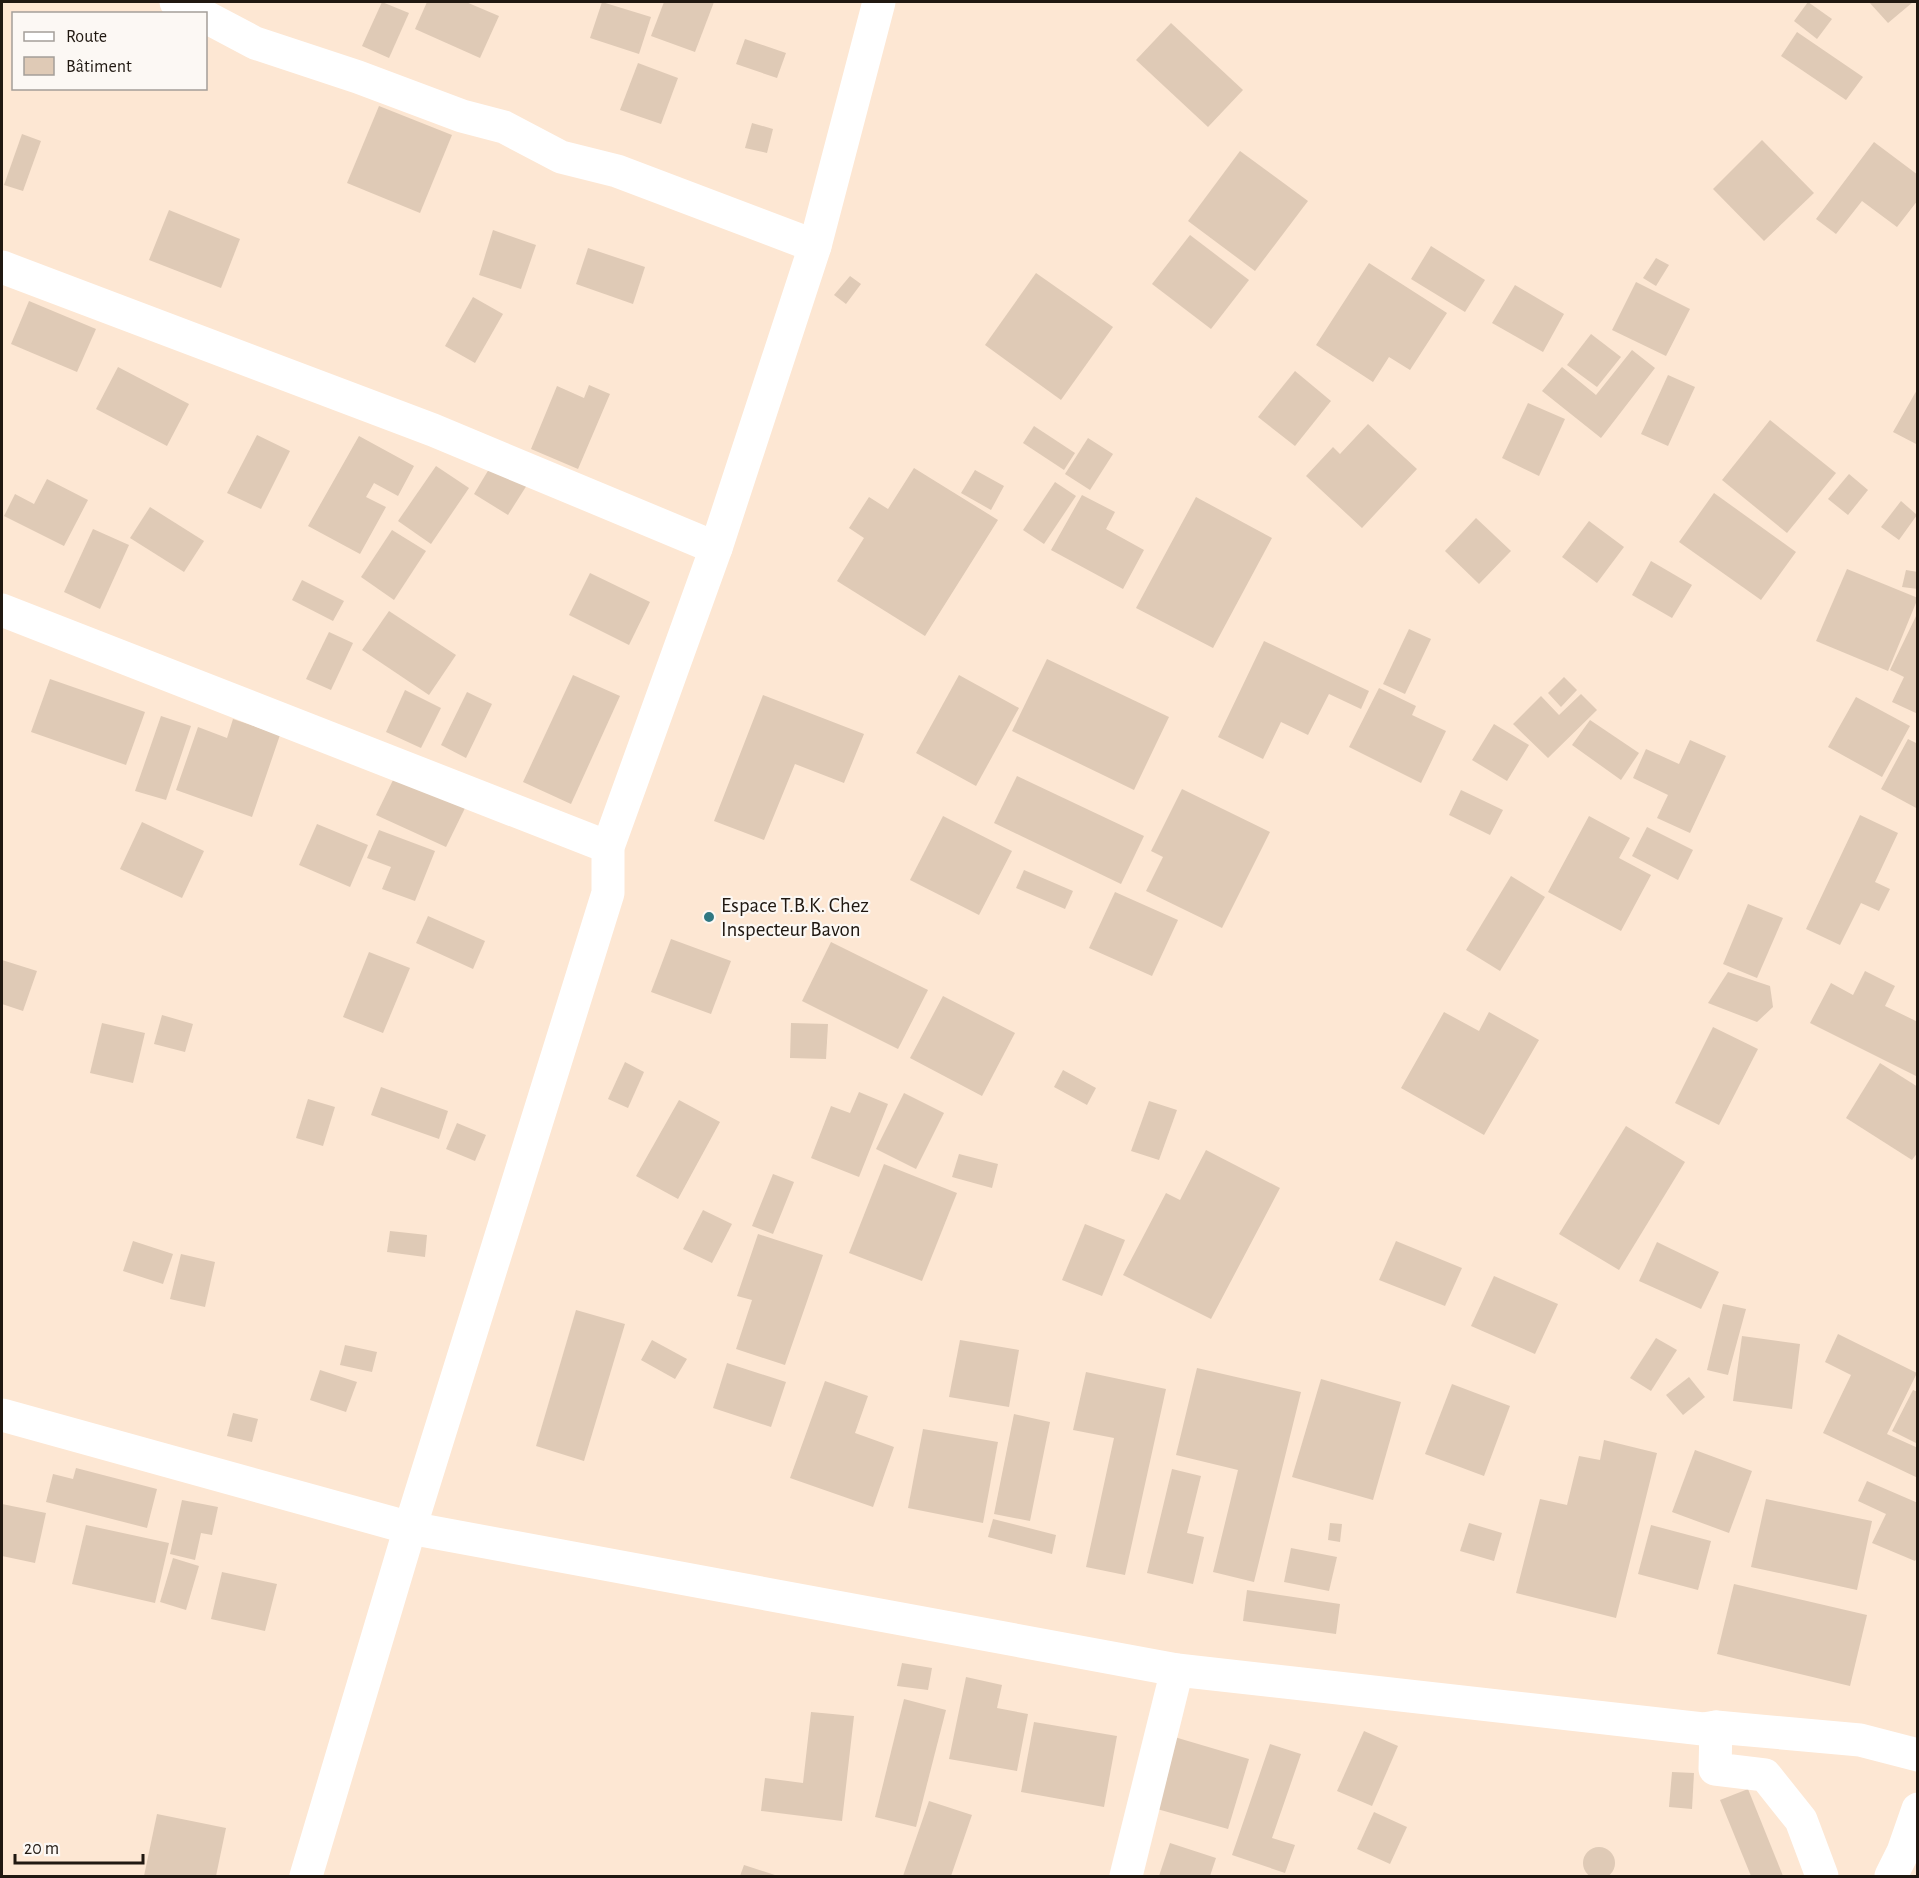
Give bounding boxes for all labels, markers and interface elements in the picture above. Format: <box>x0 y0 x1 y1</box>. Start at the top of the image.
legend <box>12 12 207 90</box>
text: Route <box>66 28 107 46</box>
text: Bâtiment <box>66 58 132 76</box>
place label: Espace T.B.K. Chez Inspecteur Bavon <box>721 895 869 940</box>
marker: Espace T.B.K. Chez Inspecteur Bavon <box>702 910 716 924</box>
scale bar <box>15 1827 142 1865</box>
text: 20 m <box>24 1840 59 1858</box>

